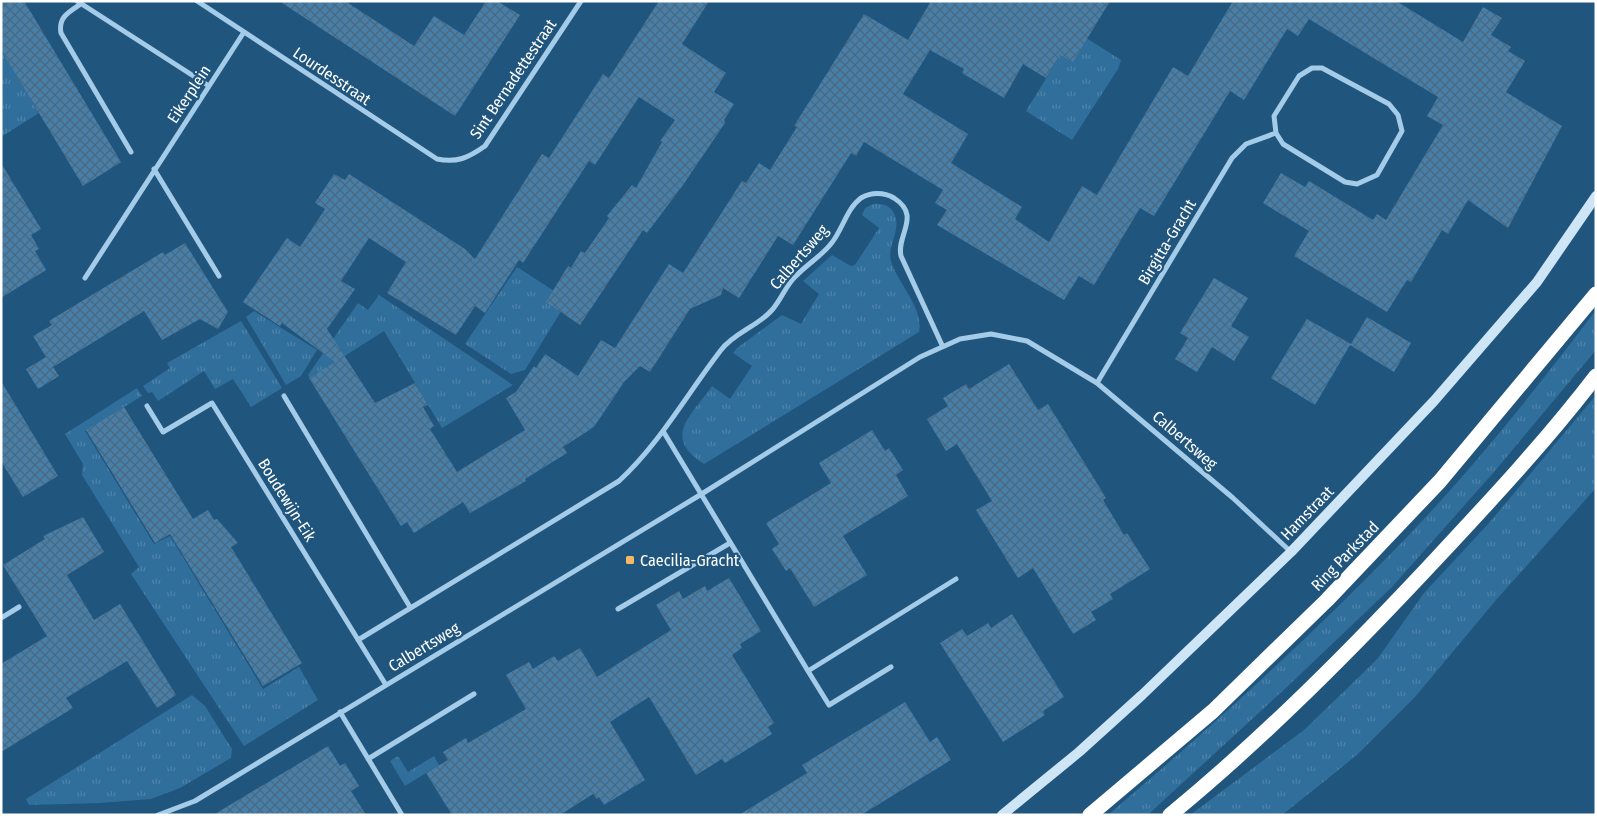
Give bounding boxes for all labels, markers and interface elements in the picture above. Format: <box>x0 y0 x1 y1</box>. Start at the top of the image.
street label: Sint Bernadettestraat <box>466 15 561 143</box>
street label: Lourdesstraat <box>289 43 375 109</box>
street label: Eikerplein <box>163 61 215 127</box>
street label: Birgitta-Gracht <box>1134 195 1200 288</box>
street label: Calbertsweg <box>766 220 833 293</box>
street label: Calbertsweg <box>1149 407 1222 474</box>
street label: Boudewijn-Eik <box>254 455 320 545</box>
street label: Hamstraat <box>1277 481 1338 544</box>
street label: Ring Parkstad <box>1307 517 1383 595</box>
place label: Caecilia-Gracht <box>640 551 740 570</box>
marker: Caecilia-Gracht <box>624 554 636 566</box>
street label: Calbertsweg <box>385 618 463 676</box>

